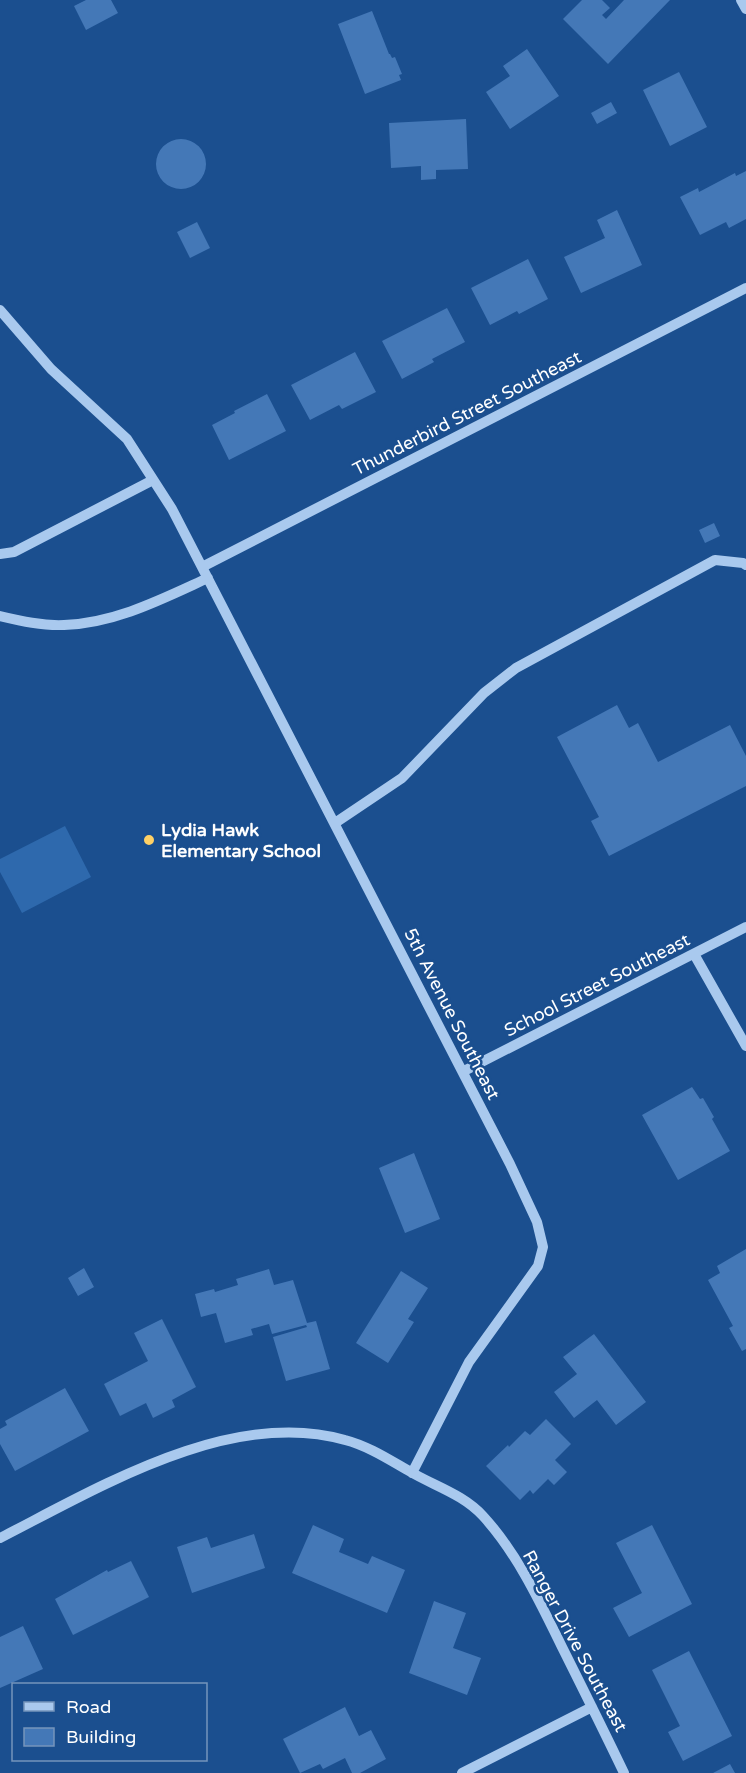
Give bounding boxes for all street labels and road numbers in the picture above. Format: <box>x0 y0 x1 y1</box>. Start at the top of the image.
street label: Thunderbird Street Southeast <box>349 346 585 480</box>
street label: 5th Avenue Southeast <box>399 925 505 1104</box>
street label: School Street Southeast <box>500 929 694 1041</box>
street label: Ranger Drive Southeast <box>518 1546 632 1736</box>

